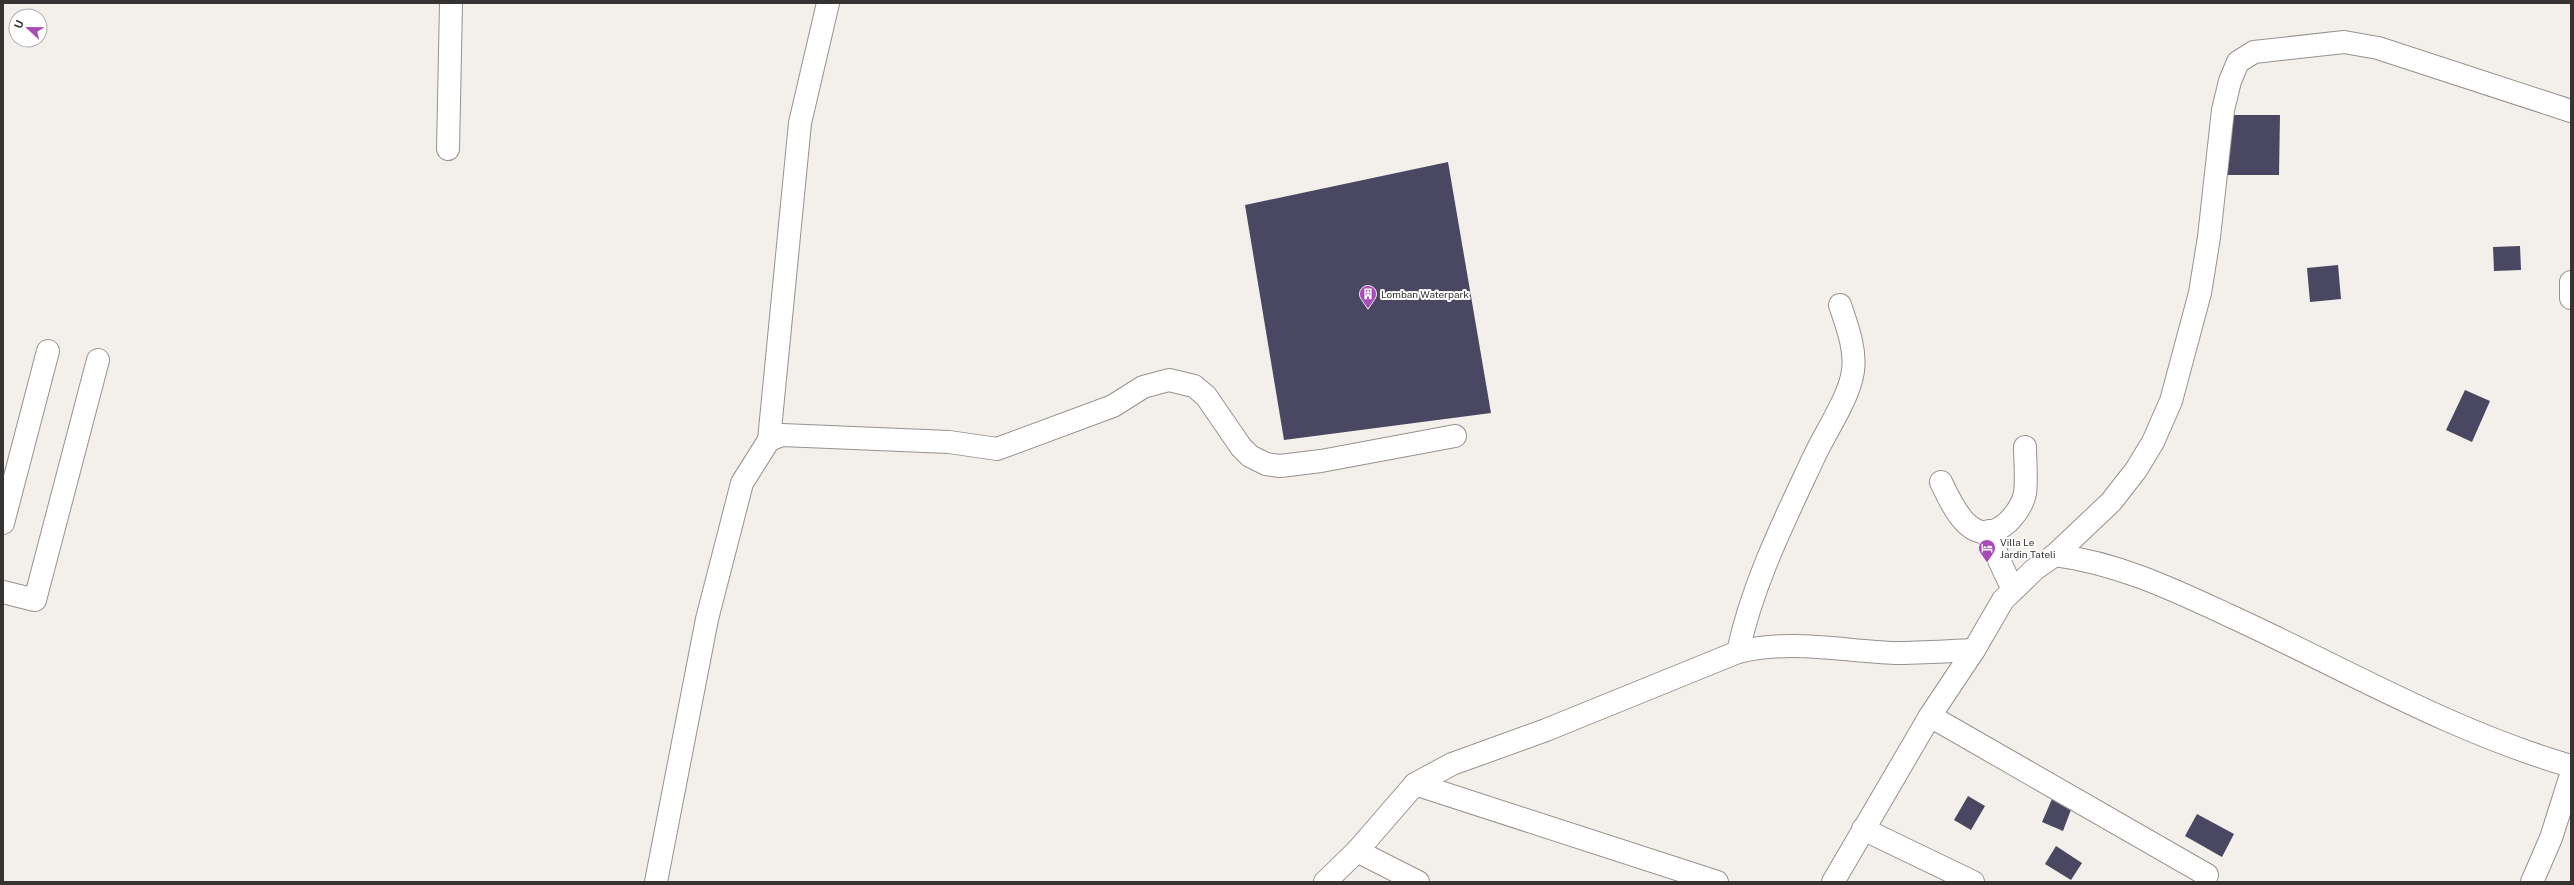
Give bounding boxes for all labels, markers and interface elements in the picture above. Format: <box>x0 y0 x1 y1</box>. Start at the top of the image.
north arrow <box>8 8 48 48</box>
text: U <box>12 18 26 30</box>
building icon: Lomban Waterpark <box>1358 284 1378 309</box>
place label: Lomban Waterpark <box>1381 288 1469 300</box>
place label: Villa Le Jardin Tateli <box>2000 536 2056 560</box>
hotel icon: Villa Le Jardin Tateli <box>1977 538 1997 563</box>

